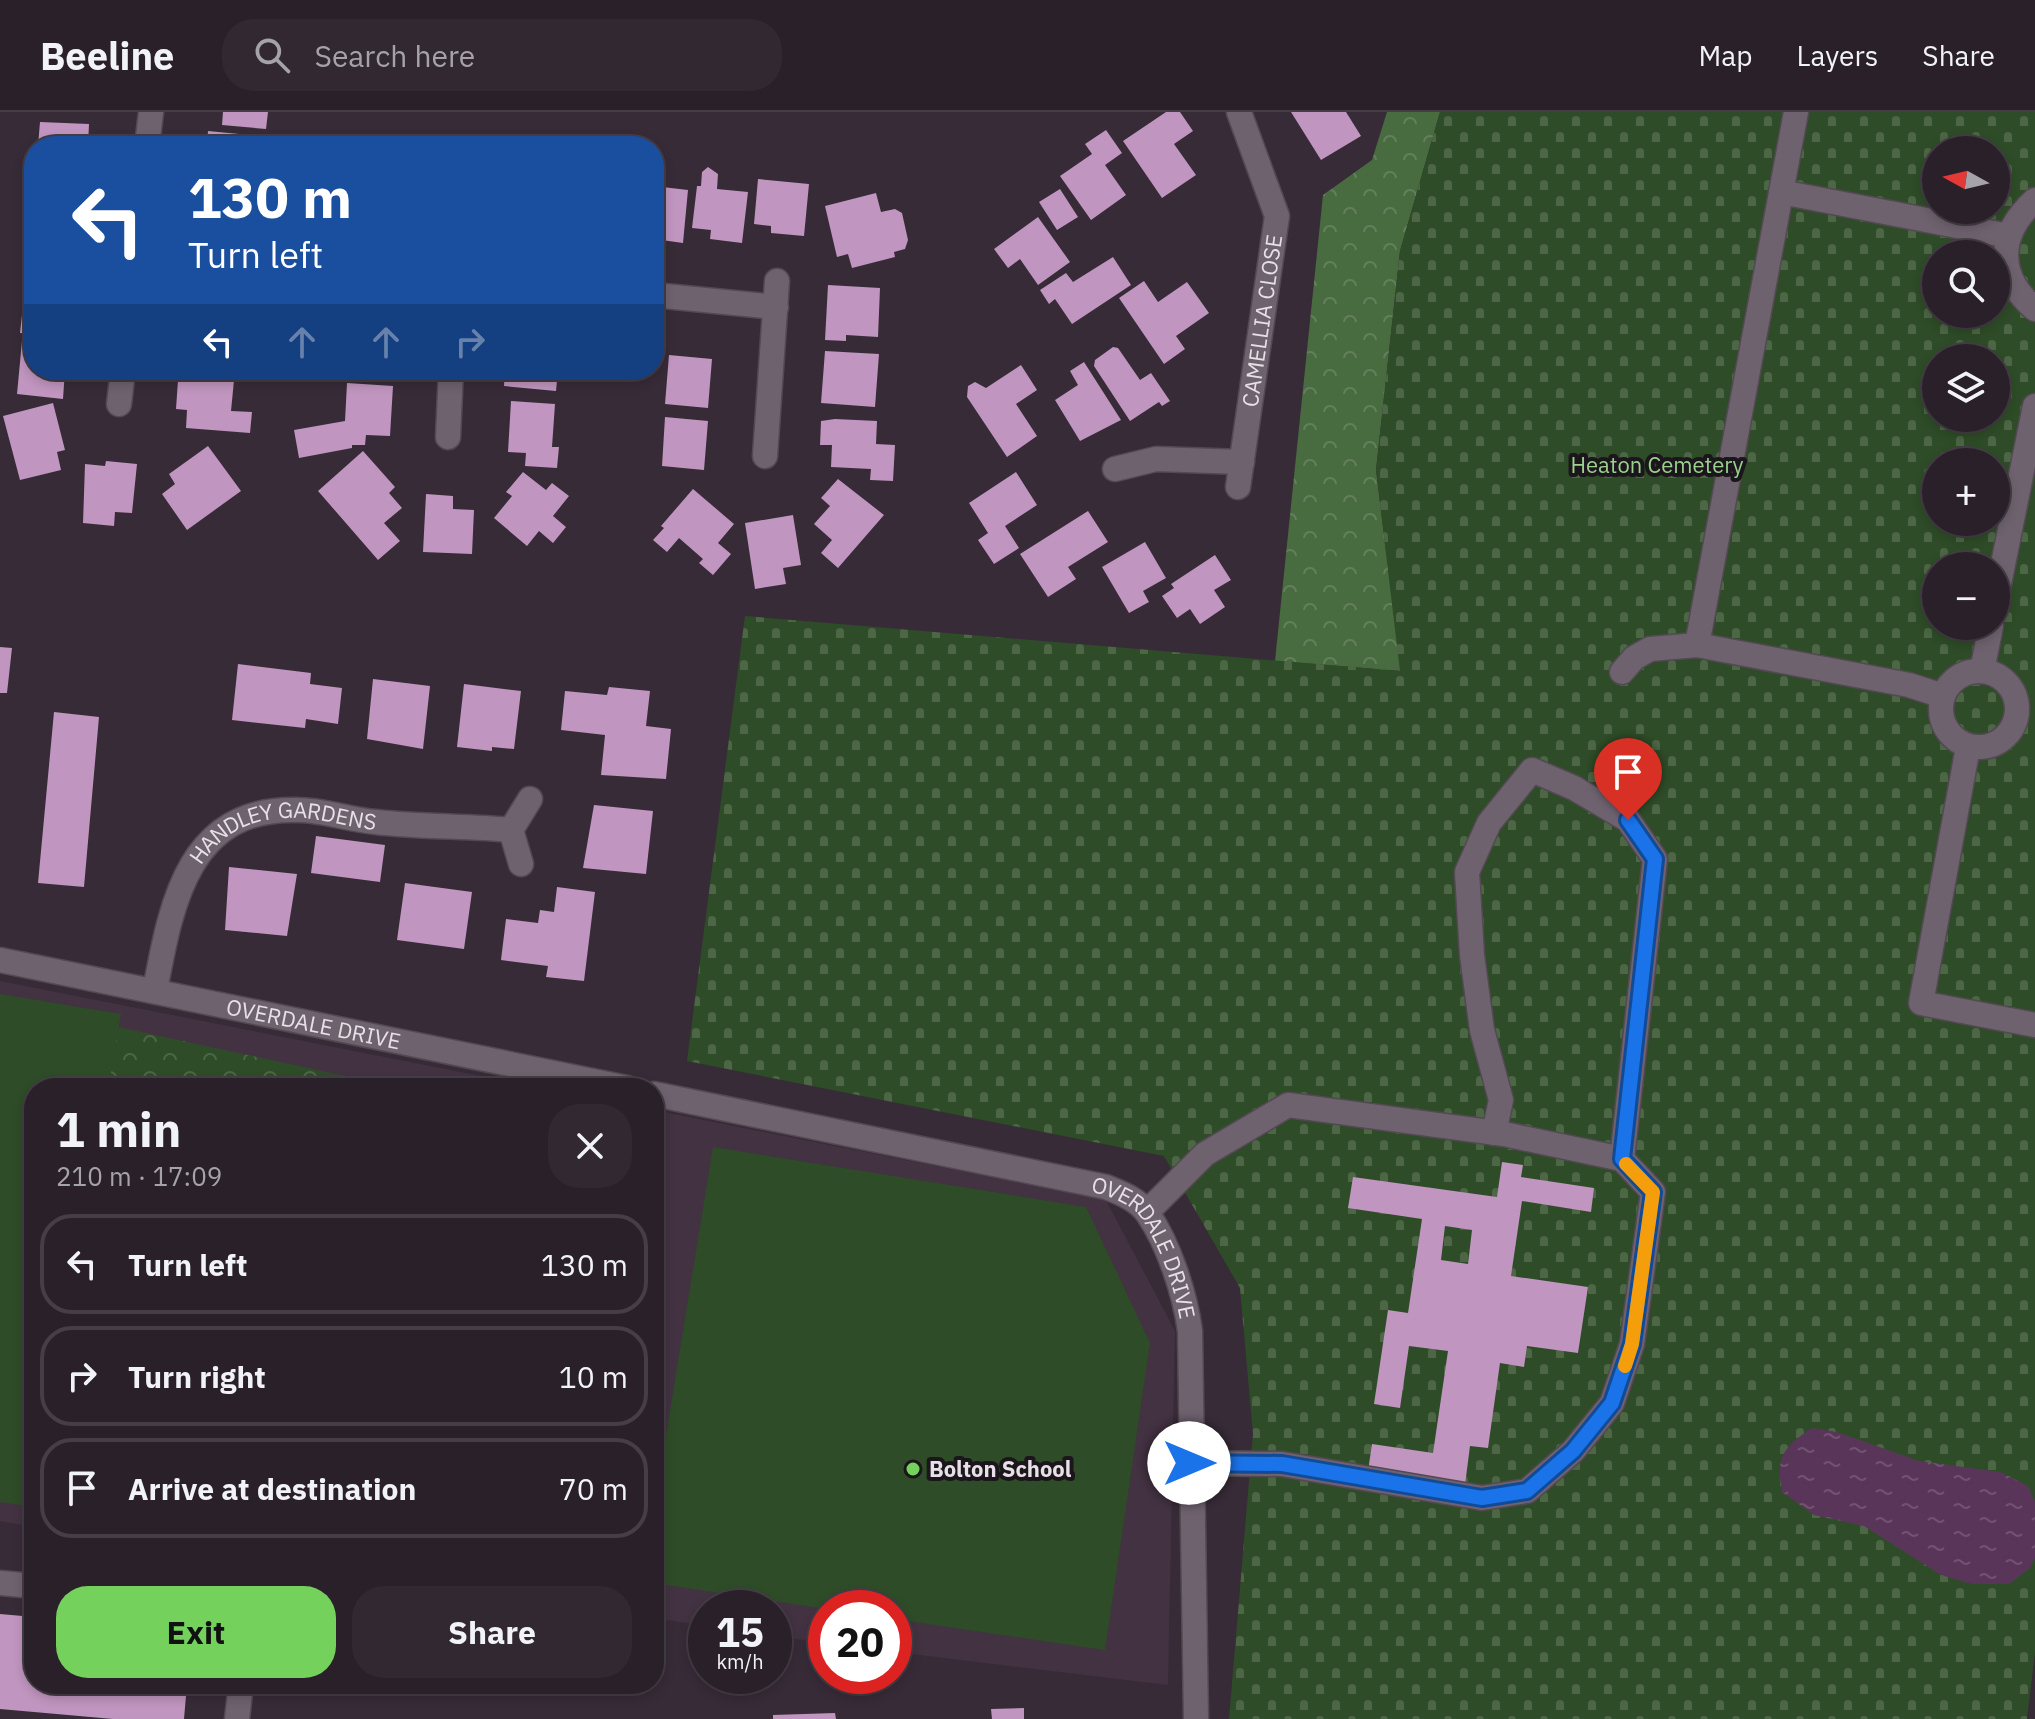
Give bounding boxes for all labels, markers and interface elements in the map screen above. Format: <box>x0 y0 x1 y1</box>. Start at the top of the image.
search box <box>222 19 782 91</box>
text: Beeline <box>40 31 174 80</box>
icon: search <box>250 33 294 77</box>
text: Search here <box>314 36 475 75</box>
text: Map <box>1698 37 1752 74</box>
text: Layers <box>1796 37 1878 74</box>
text: Share <box>1922 37 1995 74</box>
north arrow <box>1922 136 2010 224</box>
map controls <box>1922 136 2010 640</box>
text: 130 m <box>188 161 352 233</box>
icon: left <box>56 168 160 272</box>
text: Turn left <box>188 231 323 278</box>
street label: CAMELLIA CLOSE <box>1235 233 1288 409</box>
button: search <box>1922 240 2010 328</box>
icon: left <box>196 320 240 364</box>
icon: ahead <box>280 320 324 364</box>
icon: ahead <box>364 320 408 364</box>
icon: right <box>448 320 492 364</box>
button: layers <box>1922 344 2010 432</box>
button: + <box>1922 448 2010 536</box>
park label: Heaton Cemetery <box>1570 450 1744 479</box>
button: − <box>1922 552 2010 640</box>
pin <box>1594 738 1662 820</box>
icon: arrive <box>1606 750 1650 794</box>
street label: HANDLEY GARDENS <box>182 795 378 869</box>
street label: OVERDALE DRIVE <box>224 992 403 1055</box>
text: 1 min <box>56 1098 181 1160</box>
button: close <box>548 1104 632 1188</box>
text: 210 m · 17:09 <box>56 1159 222 1193</box>
street label: OVERDALE DRIVE <box>1089 1169 1203 1321</box>
icon: left <box>60 1242 104 1286</box>
text: Turn left <box>128 1245 247 1284</box>
text: 130 m <box>541 1245 628 1284</box>
icon: right <box>60 1354 104 1398</box>
text: Turn right <box>128 1357 266 1396</box>
text: 10 m <box>559 1357 628 1396</box>
position arrow <box>1147 1421 1231 1505</box>
place label: Bolton School <box>929 1454 1072 1483</box>
marker: Bolton School <box>904 1460 922 1478</box>
icon: arrive <box>60 1466 104 1510</box>
text: Arrive at destination <box>128 1469 416 1508</box>
text: 70 m <box>559 1469 628 1508</box>
button: Exit <box>56 1586 336 1678</box>
button: Share <box>352 1586 632 1678</box>
speed limit sign: 20 <box>808 1590 912 1694</box>
text: 15 <box>716 1606 764 1658</box>
text: km/h <box>716 1648 764 1675</box>

